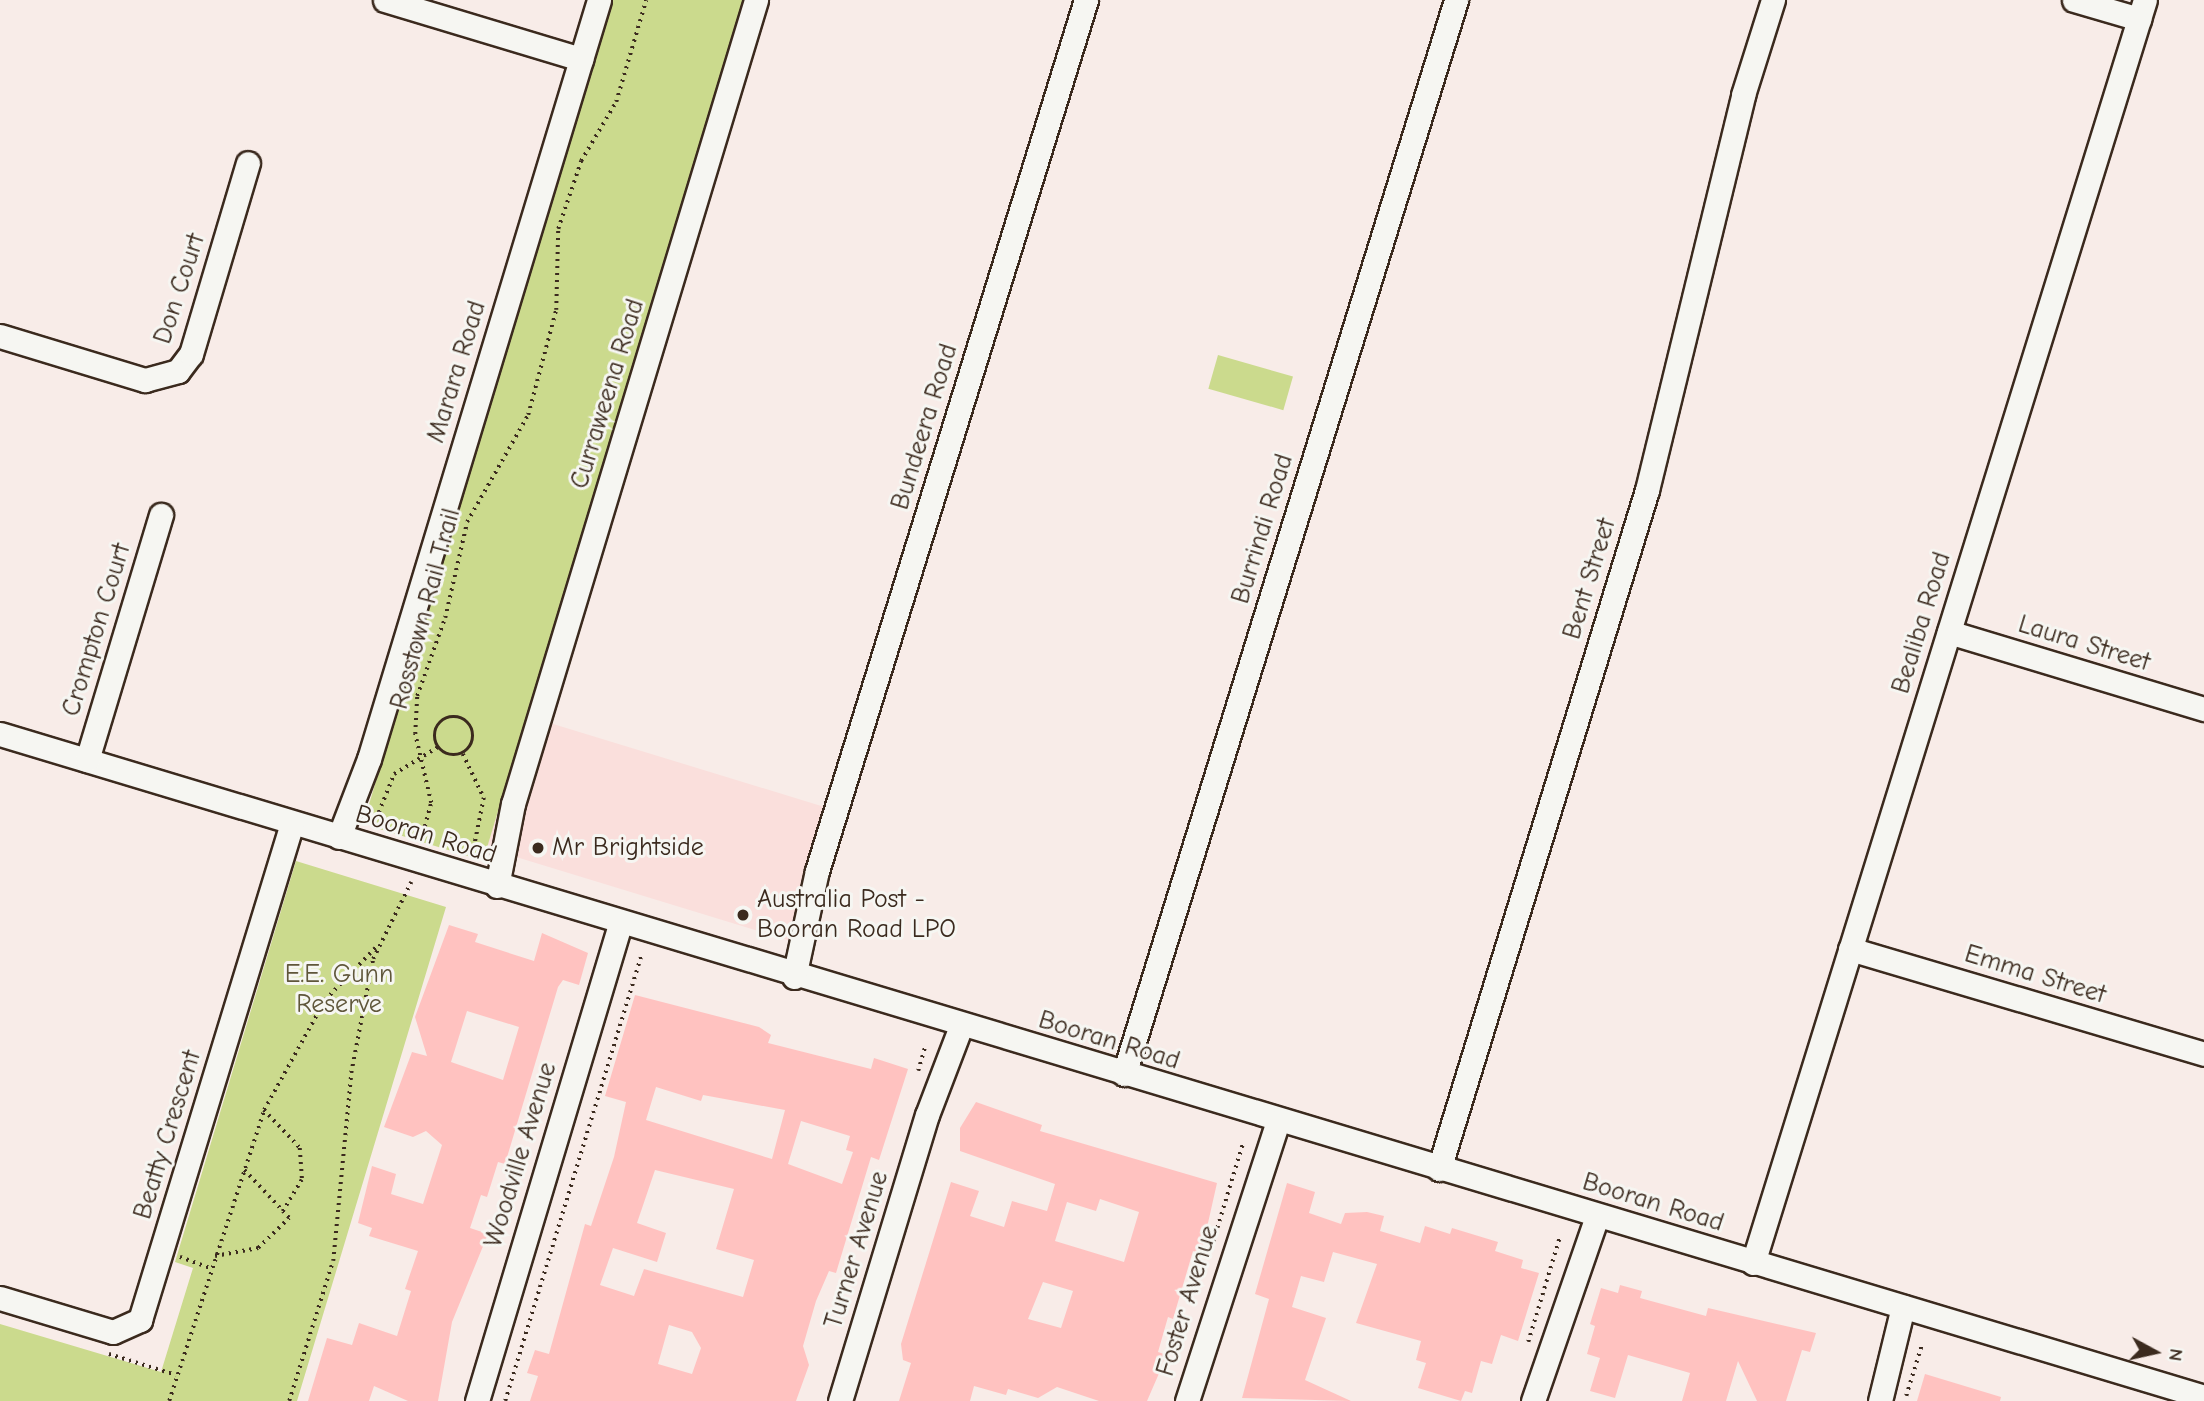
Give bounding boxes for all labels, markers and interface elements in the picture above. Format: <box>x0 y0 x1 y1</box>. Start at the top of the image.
street label: Don Court <box>148 230 212 348</box>
street label: Curraweena Road <box>564 295 652 493</box>
street label: Marara Road <box>421 297 493 447</box>
street label: Bundeera Road <box>885 340 965 514</box>
street label: Burrindi Road <box>1225 450 1301 608</box>
street label: Rosstown Rail Trail <box>384 505 468 713</box>
street label: Bent Street <box>1557 515 1623 643</box>
street label: Crompton Court <box>56 540 138 720</box>
street label: Bealiba Road <box>1886 548 1958 698</box>
street label: Laura Street <box>2014 609 2154 679</box>
street label: Booran Road <box>352 799 500 871</box>
place label: Mr Brightside <box>552 832 704 864</box>
marker: Mr Brightside <box>530 840 546 856</box>
place label: Australia Post - Booran Road LPO <box>757 884 956 946</box>
marker: Australia Post - Booran Road LPO <box>735 907 751 923</box>
street label: Emma Street <box>1961 939 2109 1011</box>
park label: E.E. Gunn Reserve <box>285 959 393 1020</box>
street label: Booran Road <box>1035 1005 1183 1077</box>
street label: Beatty Crescent <box>128 1047 208 1223</box>
street label: Woodville Avenue <box>478 1059 564 1251</box>
street label: Booran Road <box>1579 1167 1727 1239</box>
street label: Turner Avenue <box>818 1168 896 1332</box>
street label: Foster Avenue <box>1150 1222 1226 1380</box>
north arrow <box>2120 1317 2190 1387</box>
text: N <box>2164 1347 2188 1363</box>

